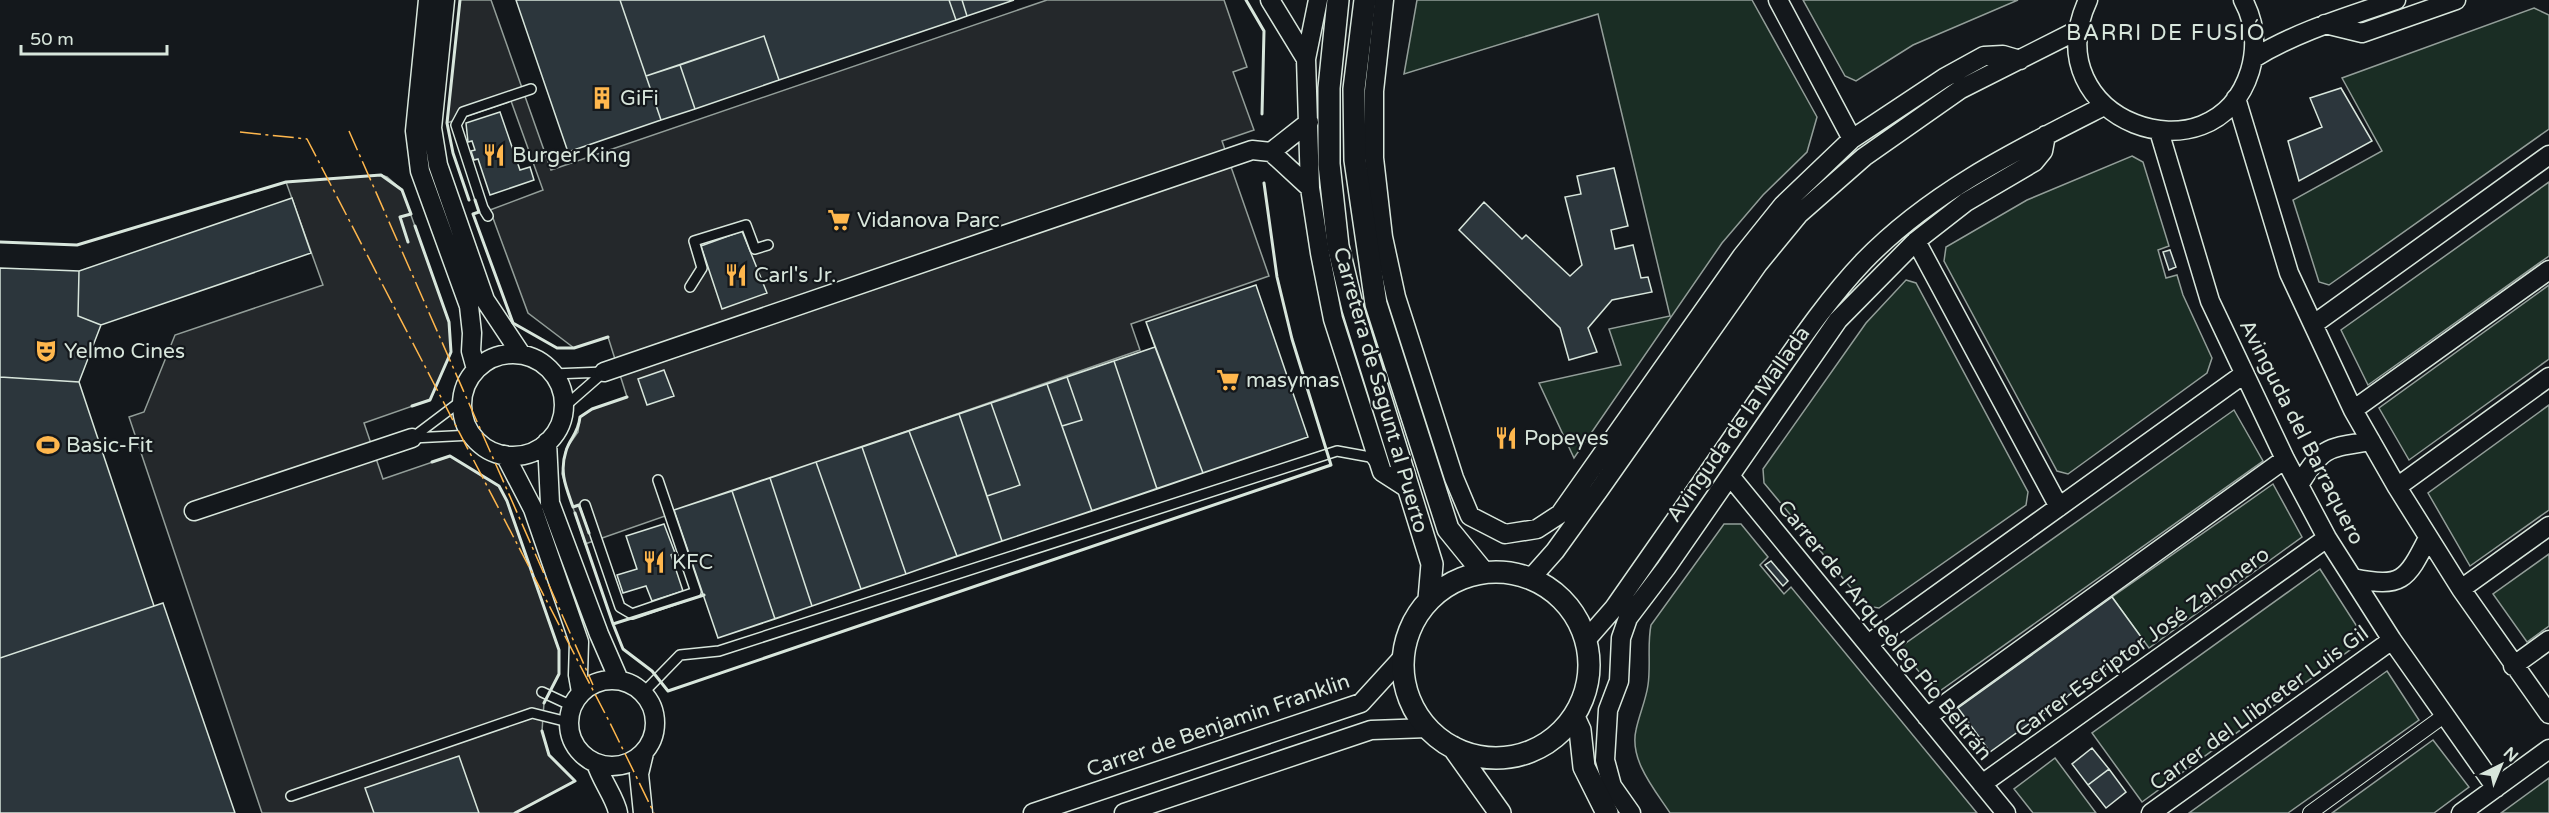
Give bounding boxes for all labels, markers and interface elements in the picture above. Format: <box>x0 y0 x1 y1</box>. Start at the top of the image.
scale bar <box>21 18 166 56</box>
district label: BARRI DE FUSIÓ <box>2066 19 2266 46</box>
text: 50 m <box>30 28 74 50</box>
building icon: GiFi <box>589 85 615 111</box>
place label: GiFi <box>620 86 659 111</box>
restaurant icon: Burger King <box>481 142 507 168</box>
place label: Burger King <box>512 143 631 168</box>
supermarket icon: Vidanova Parc <box>826 207 852 233</box>
place label: Vidanova Parc <box>857 208 1000 233</box>
street label: Carretera de Sagunt al Puerto <box>1328 244 1433 536</box>
restaurant icon: Carl's Jr. <box>723 262 749 288</box>
place label: Carl's Jr. <box>754 263 837 288</box>
street label: Avinguda del Barraquero <box>2234 316 2369 549</box>
street label: Avinguda de la Mallada <box>1661 322 1816 527</box>
theatre icon: Yelmo Cines <box>33 338 59 364</box>
place label: Yelmo Cines <box>64 339 185 364</box>
supermarket icon: masymas <box>1215 367 1241 393</box>
place label: masymas <box>1246 368 1340 393</box>
restaurant icon: Popeyes <box>1493 425 1519 451</box>
place label: Popeyes <box>1524 426 1609 451</box>
sports icon: Basic-Fit <box>35 432 61 458</box>
place label: Basic-Fit <box>66 433 153 458</box>
street label: Carrer de l'Arqueòleg Pío Beltrán <box>1772 495 1997 765</box>
street label: Carrer Escriptor José Zahonero <box>2010 542 2274 743</box>
restaurant icon: KFC <box>641 549 667 575</box>
place label: KFC <box>672 550 713 575</box>
street label: Carrer del Llibreter Luis Gil <box>2145 621 2373 796</box>
street label: Carrer de Benjamin Franklin <box>1083 669 1353 782</box>
north arrow <box>2471 735 2531 795</box>
text: N <box>2499 743 2522 766</box>

